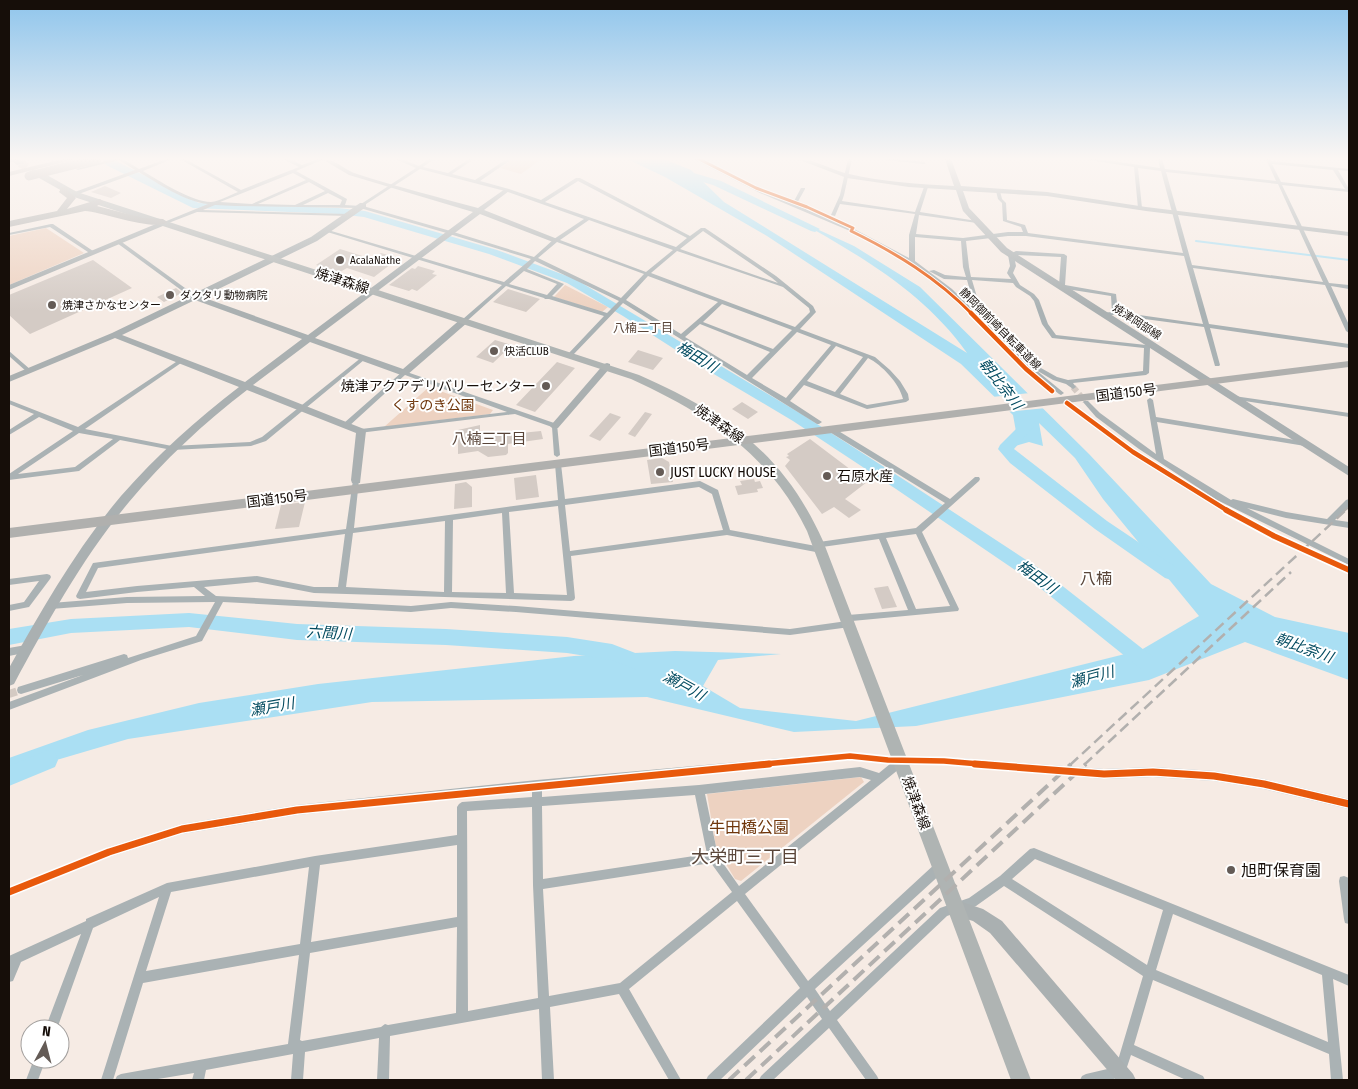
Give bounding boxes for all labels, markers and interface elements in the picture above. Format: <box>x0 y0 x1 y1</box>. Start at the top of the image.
marker: AcalaNathe <box>334 254 346 266</box>
place label: AcalaNathe <box>350 254 401 267</box>
street label: 焼津森線 <box>313 264 371 298</box>
street label: 静岡御前崎自転車道線 <box>957 286 1043 372</box>
marker: ダクタリ動物病院 <box>164 289 176 301</box>
place label: ダクタリ動物病院 <box>180 289 268 302</box>
marker: 焼津さかなセンター <box>46 299 58 311</box>
place label: 焼津さかなセンター <box>62 299 161 312</box>
street label: 焼津岡部線 <box>1110 302 1164 342</box>
district label: 八楠二丁目 <box>613 321 673 335</box>
water label: 梅田川 <box>673 338 723 377</box>
marker: 快活CLUB <box>488 345 500 357</box>
place label: 快活CLUB <box>504 345 549 358</box>
water label: 朝比奈川 <box>975 355 1028 415</box>
place label: 焼津アクアデリバリーセンター <box>341 378 536 395</box>
marker: 焼津アクアデリバリーセンター <box>540 380 552 392</box>
street label: 国道150号 <box>1095 381 1157 405</box>
park label: くすのき公園 <box>391 397 475 414</box>
street label: 焼津森線 <box>691 401 747 447</box>
district label: 八楠三丁目 <box>451 430 527 448</box>
street label: 国道150号 <box>648 436 710 460</box>
place label: JUST LUCKY HOUSE <box>670 464 777 481</box>
marker: JUST LUCKY HOUSE <box>654 466 666 478</box>
place label: 石原水産 <box>837 468 893 485</box>
marker: 石原水産 <box>821 470 833 482</box>
street label: 国道150号 <box>246 487 308 511</box>
water label: 梅田川 <box>1014 556 1062 599</box>
district label: 八楠 <box>1080 569 1112 588</box>
water label: 六間川 <box>306 623 354 643</box>
water label: 朝比奈川 <box>1273 629 1337 667</box>
water label: 瀬戸川 <box>1068 662 1118 692</box>
water label: 瀬戸川 <box>660 667 710 706</box>
water label: 瀬戸川 <box>248 694 298 720</box>
street label: 焼津森線 <box>898 774 934 832</box>
park label: 牛田橋公園 <box>709 818 789 837</box>
district label: 大栄町三丁目 <box>691 846 799 868</box>
place label: 旭町保育園 <box>1241 861 1321 880</box>
marker: 旭町保育園 <box>1225 864 1237 876</box>
north arrow <box>20 1019 70 1069</box>
text: N <box>41 1023 52 1041</box>

